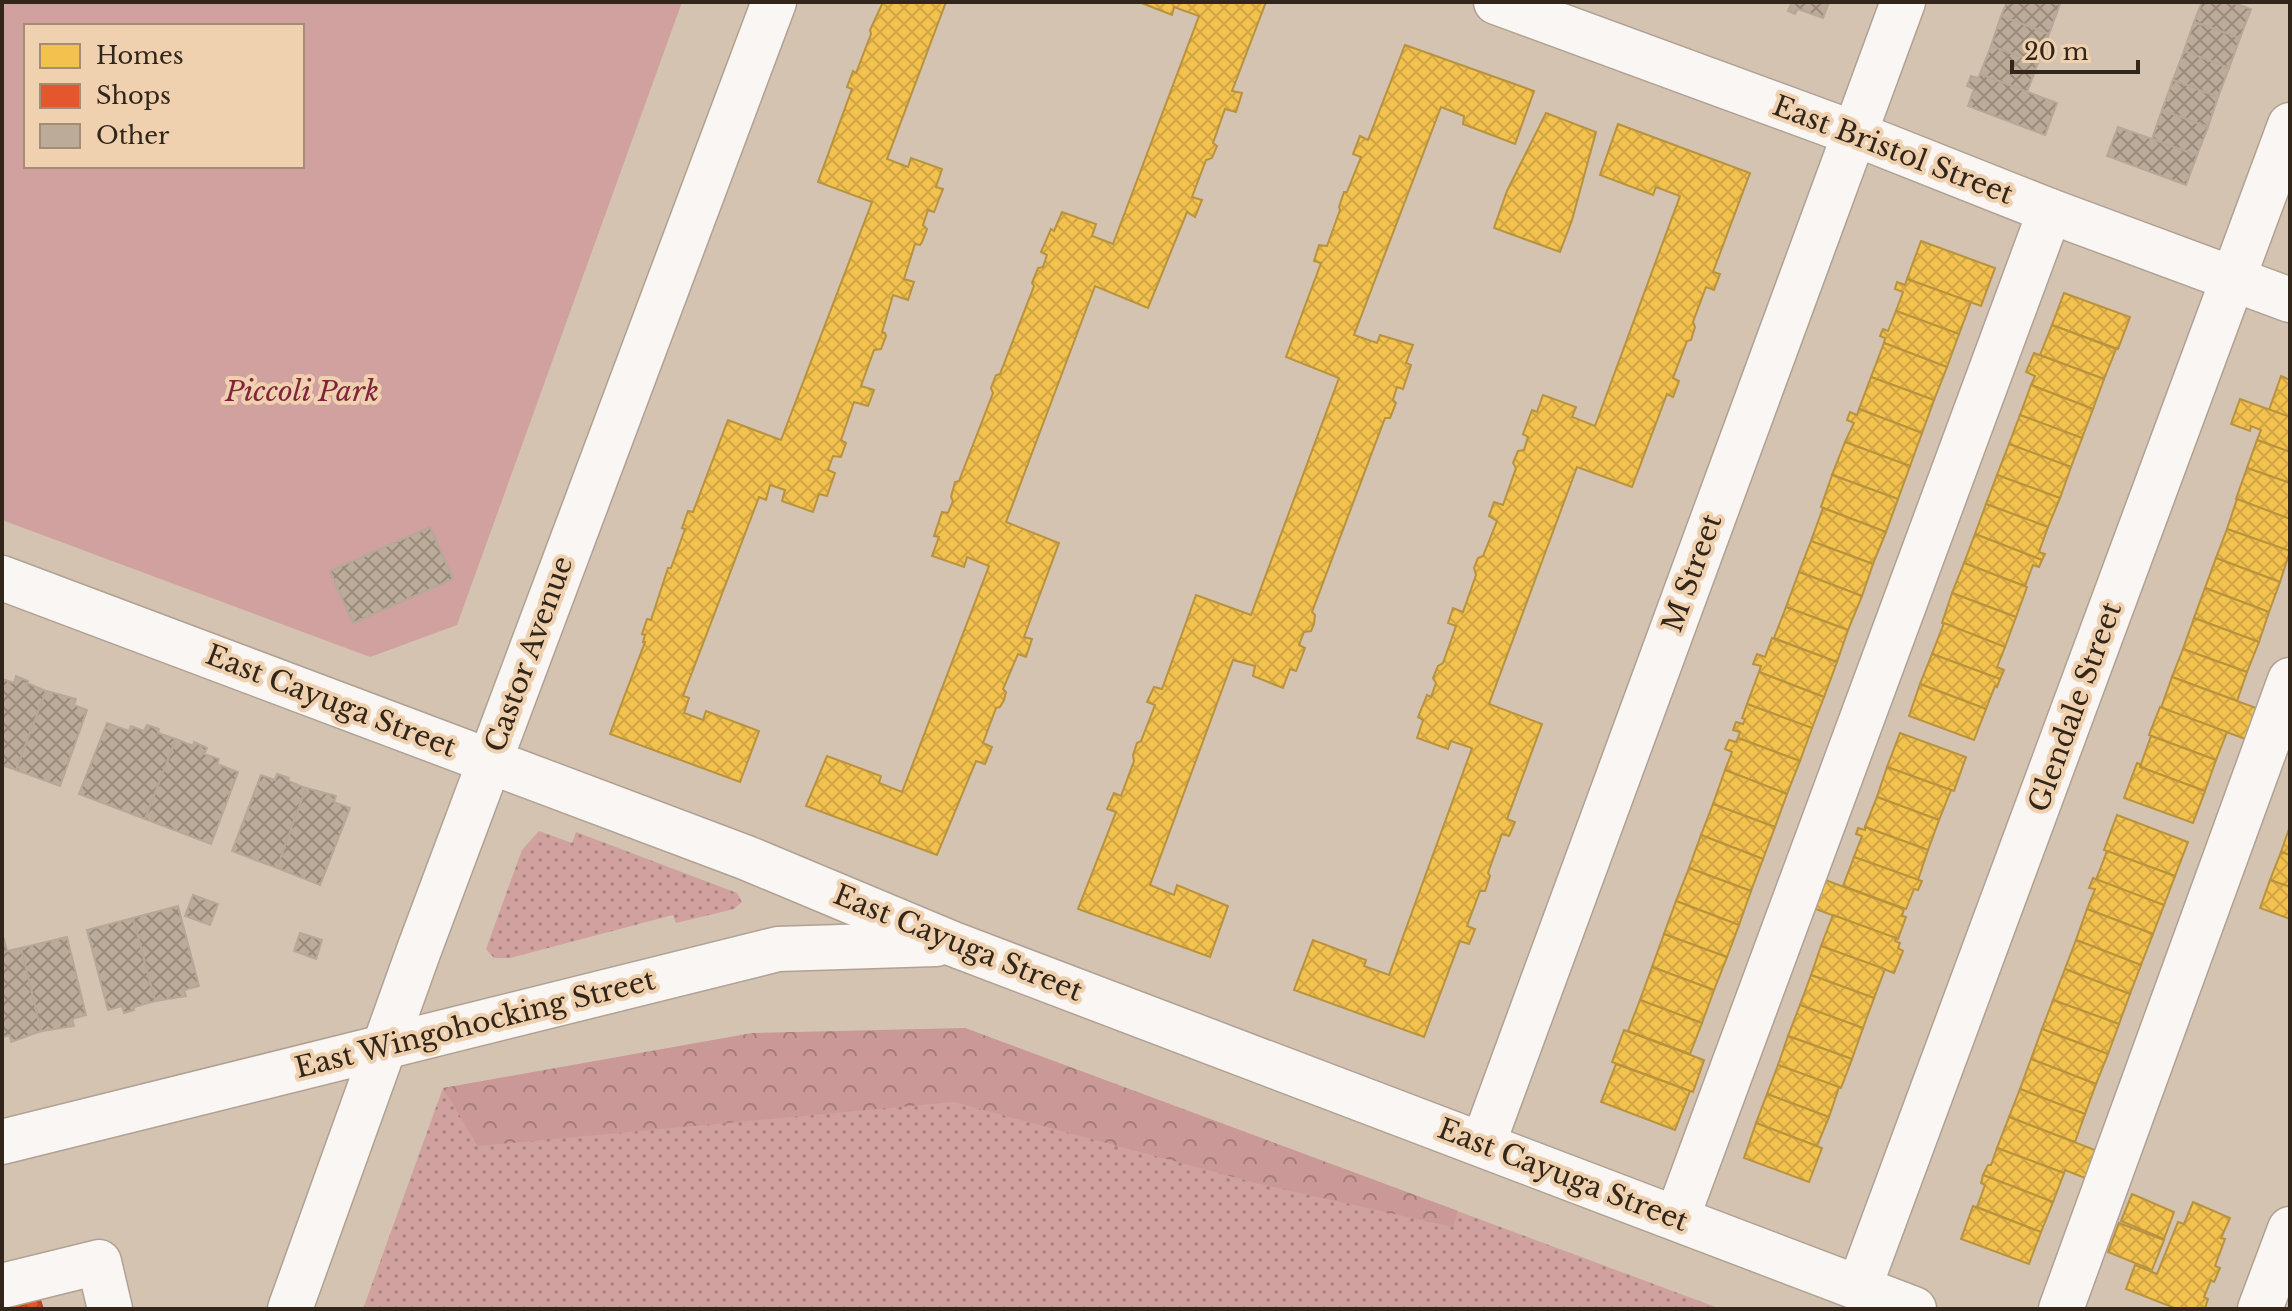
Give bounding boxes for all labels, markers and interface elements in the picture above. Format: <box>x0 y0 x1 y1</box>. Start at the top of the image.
legend <box>24 24 304 168</box>
scale bar <box>2012 24 2138 74</box>
text: 20 m <box>2024 37 2089 66</box>
text: Homes <box>96 41 184 70</box>
text: Shops <box>96 81 171 110</box>
street label: East Bristol Street <box>1768 88 2018 212</box>
text: Other <box>96 121 170 150</box>
park label: Piccoli Park <box>224 374 379 409</box>
street label: M Street <box>1655 509 1730 637</box>
street label: Castor Avenue <box>477 551 581 757</box>
street label: Glendale Street <box>2021 597 2129 817</box>
street label: East Cayuga Street <box>201 637 462 765</box>
street label: East Cayuga Street <box>828 877 1088 1009</box>
street label: East Wingohocking Street <box>291 962 659 1086</box>
street label: East Cayuga Street <box>1433 1111 1694 1239</box>

